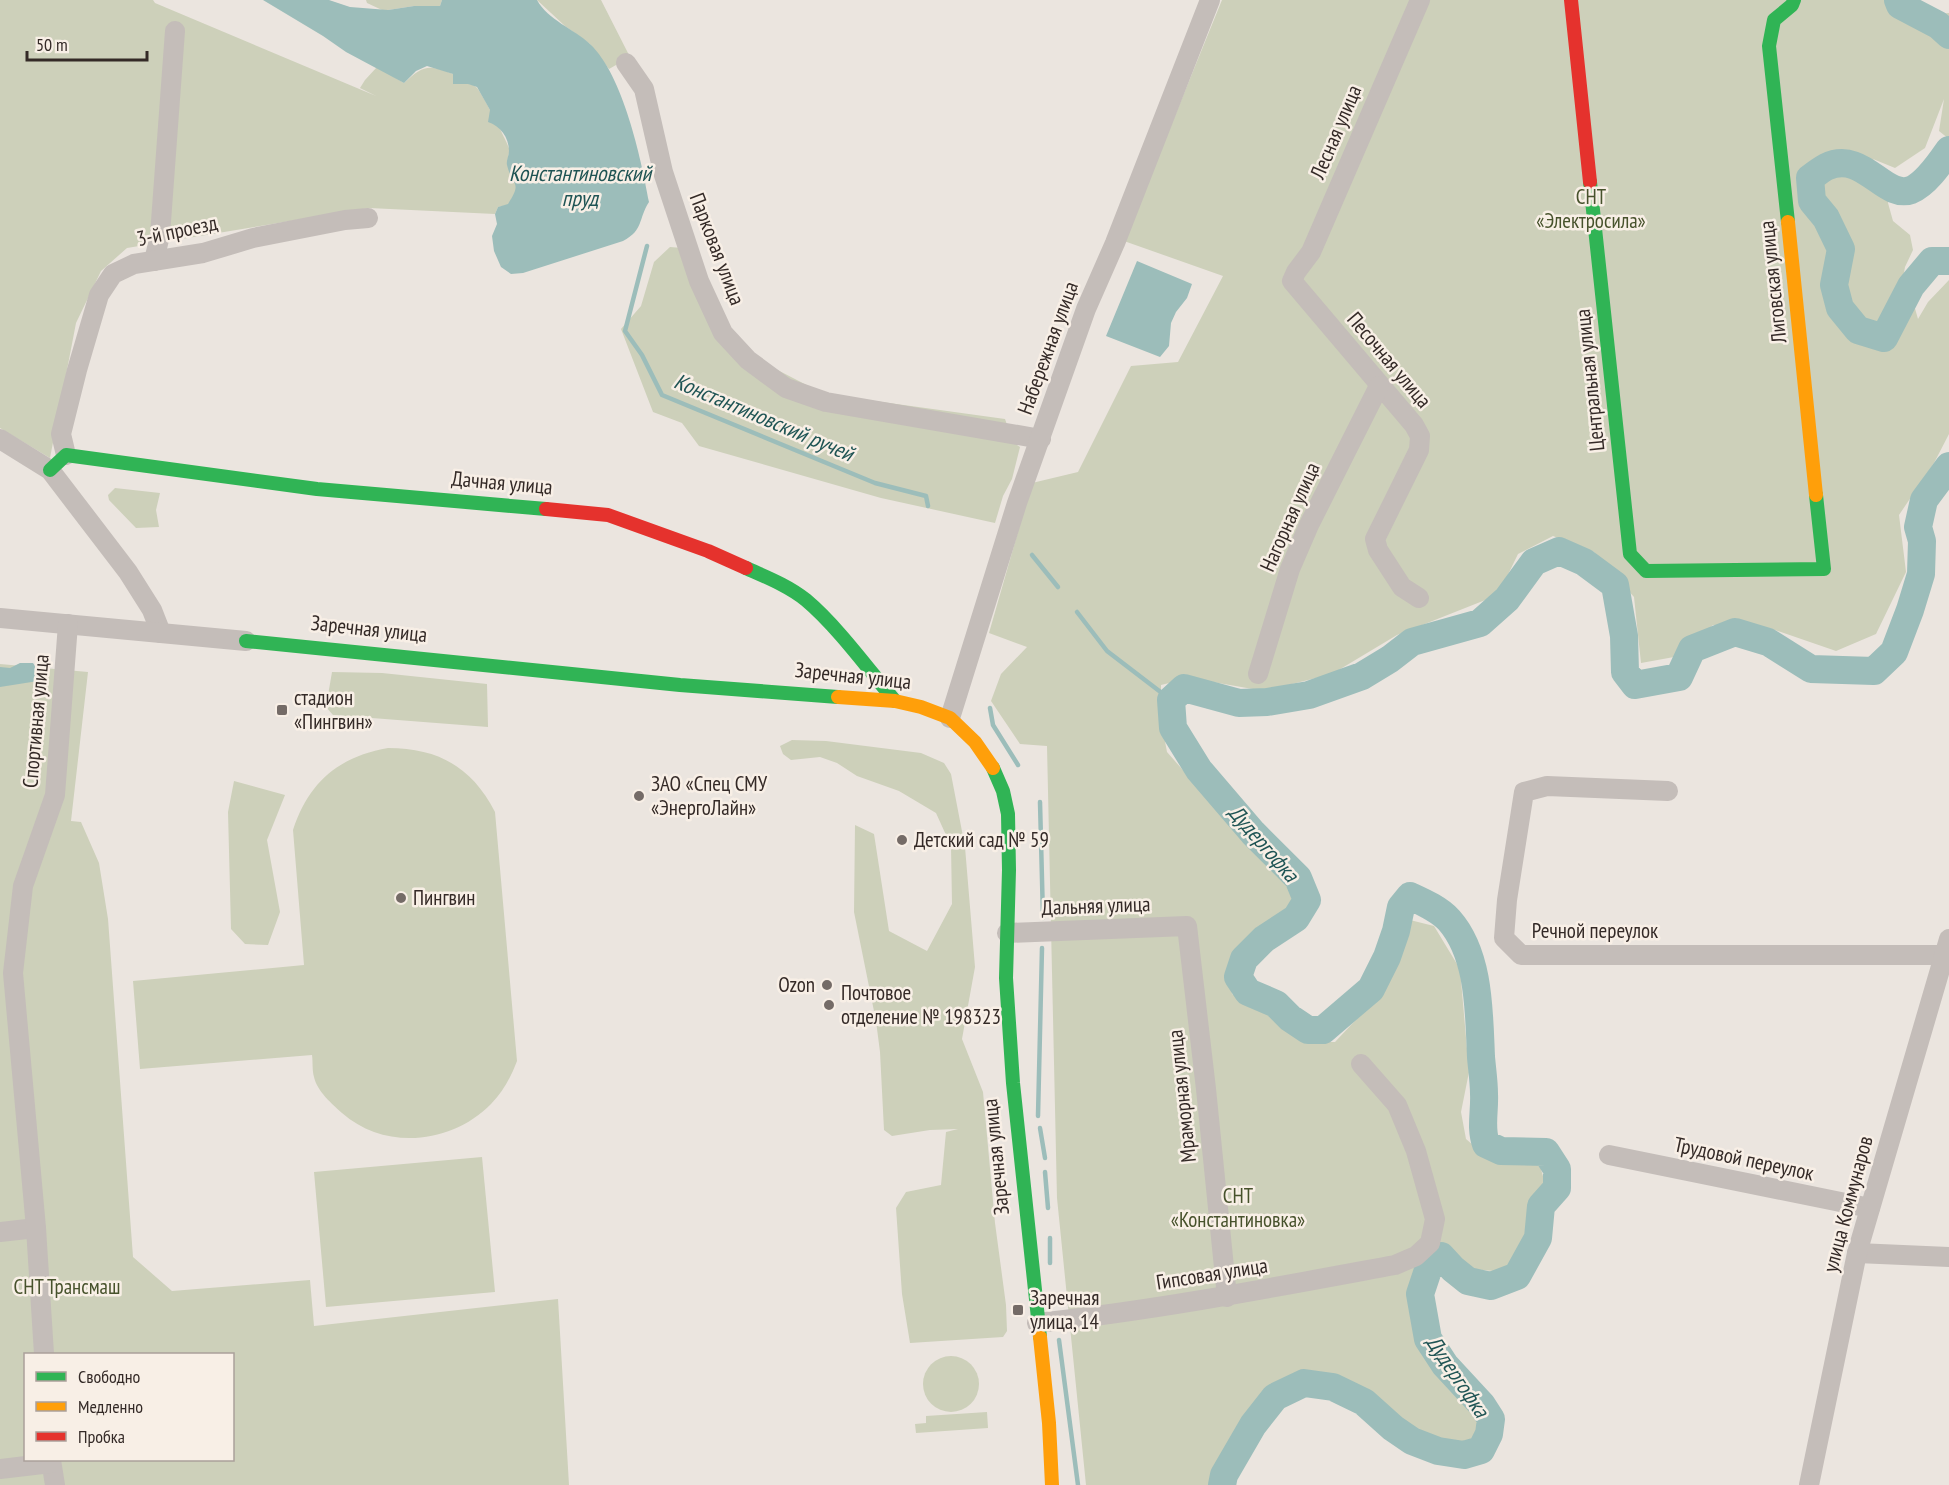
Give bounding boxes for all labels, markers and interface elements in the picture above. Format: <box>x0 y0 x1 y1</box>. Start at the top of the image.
scale bar <box>27 24 147 62</box>
text: 50 m <box>36 33 68 56</box>
street label: Лесная улица <box>1303 81 1367 184</box>
water label: Константиновский пруд <box>509 159 653 212</box>
park label: СНТ «Электросила» <box>1536 183 1646 234</box>
street label: Парковая улица <box>684 189 751 309</box>
street label: 3-й проезд <box>134 209 220 252</box>
street label: Лиговская улица <box>1753 220 1792 346</box>
street label: Набережная улица <box>1011 278 1084 418</box>
street label: Песочная улица <box>1341 306 1437 413</box>
street label: Центральная улица <box>1569 308 1610 452</box>
water label: Константиновский ручей <box>670 367 860 468</box>
street label: Нагорная улица <box>1253 458 1326 576</box>
street label: Дачная улица <box>450 465 554 500</box>
street label: Заречная улица <box>310 609 428 648</box>
street label: Спортивная улица <box>16 653 55 789</box>
street label: Заречная улица <box>794 656 912 695</box>
place label: стадион «Пингвин» <box>294 684 373 735</box>
marker: стадион «Пингвин» <box>275 703 289 717</box>
place label: ЗАО «Спец СМУ «ЭнергоЛайн» <box>651 770 768 821</box>
marker: ЗАО «Спец СМУ «ЭнергоЛайн» <box>632 789 646 803</box>
water label: Дудергофка <box>1222 798 1306 888</box>
place label: Детский сад № 59 <box>914 826 1049 853</box>
marker: Детский сад № 59 <box>895 833 909 847</box>
place label: Пингвин <box>413 884 475 911</box>
street label: Дальняя улица <box>1041 890 1151 921</box>
marker: Пингвин <box>394 891 408 905</box>
street label: Речной переулок <box>1532 917 1658 944</box>
place label: Ozon <box>778 971 815 998</box>
marker: Ozon <box>820 978 834 992</box>
place label: Почтовое отделение № 198323 <box>841 979 1001 1030</box>
marker: Почтовое отделение № 198323 <box>822 998 836 1012</box>
street label: Мраморная улица <box>1161 1028 1202 1164</box>
street label: Заречная улица <box>976 1098 1015 1216</box>
street label: Трудовой переулок <box>1672 1131 1816 1186</box>
street label: улица Коммунаров <box>1816 1133 1879 1275</box>
park label: СНТ «Константиновка» <box>1171 1182 1305 1233</box>
street label: Гипсовая улица <box>1154 1251 1270 1296</box>
park label: СНТ Трансмаш <box>14 1273 120 1300</box>
place label: Заречная улица, 14 <box>1030 1284 1099 1335</box>
marker: Заречная улица, 14 <box>1011 1303 1025 1317</box>
water label: Дудергофка <box>1420 1329 1496 1423</box>
legend <box>24 1353 234 1461</box>
text: Свободно <box>78 1365 141 1388</box>
text: Медленно <box>78 1395 143 1418</box>
text: Пробка <box>78 1425 125 1448</box>

